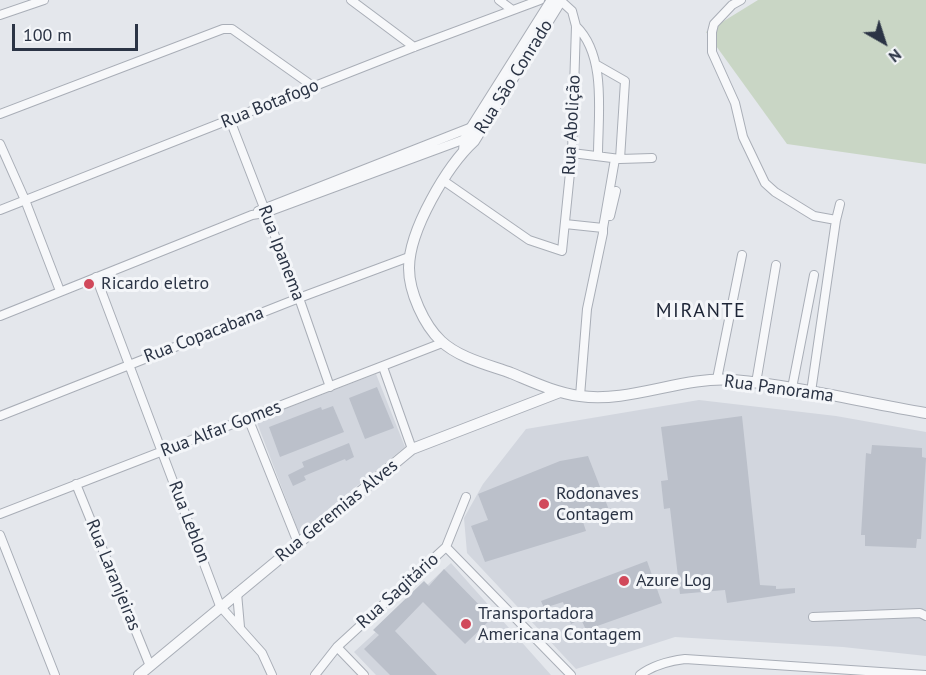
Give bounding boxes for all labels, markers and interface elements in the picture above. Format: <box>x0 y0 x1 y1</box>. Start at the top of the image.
scale bar <box>15 12 141 50</box>
north arrow <box>854 12 914 72</box>
street label: Rua São Conrado <box>470 16 558 138</box>
text: 100 m <box>23 23 72 46</box>
text: N <box>885 45 906 67</box>
street label: Rua Abolição <box>559 74 585 176</box>
street label: Rua Botafogo <box>218 75 322 133</box>
street label: Rua Ipanema <box>253 202 309 304</box>
place label: Ricardo eletro <box>101 273 209 295</box>
marker: Ricardo eletro <box>82 277 96 291</box>
district label: MIRANTE <box>656 299 746 323</box>
street label: Rua Copacabana <box>141 302 267 368</box>
street label: Rua Panorama <box>723 371 835 407</box>
street label: Rua Alfar Gomes <box>158 396 284 462</box>
street label: Rua Geremias Alves <box>271 455 403 567</box>
street label: Rua Leblon <box>164 478 214 566</box>
place label: Rodonaves Contagem <box>556 483 639 526</box>
marker: Rodonaves Contagem <box>537 497 551 511</box>
street label: Rua Laranjeiras <box>81 516 145 634</box>
street label: Rua Sagitário <box>353 549 443 633</box>
place label: Azure Log <box>636 570 712 592</box>
marker: Azure Log <box>617 574 631 588</box>
place label: Transportadora Americana Contagem <box>478 603 641 646</box>
marker: Transportadora Americana Contagem <box>459 617 473 631</box>

